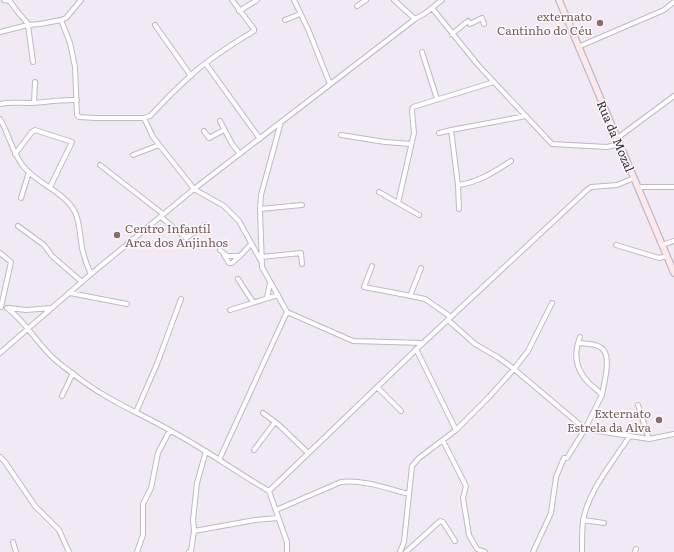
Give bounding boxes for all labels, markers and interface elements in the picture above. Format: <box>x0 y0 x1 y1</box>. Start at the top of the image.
place label: externato Cantinho do Céu <box>497 7 592 39</box>
marker: externato Cantinho do Céu <box>595 18 605 28</box>
street label: Rua da Mozal <box>593 98 639 174</box>
place label: Centro Infantil Arca dos Anjinhos <box>125 219 229 251</box>
marker: Centro Infantil Arca dos Anjinhos <box>112 230 122 240</box>
place label: Externato Estrela da Alva <box>567 404 652 436</box>
marker: Externato Estrela da Alva <box>654 415 664 425</box>

